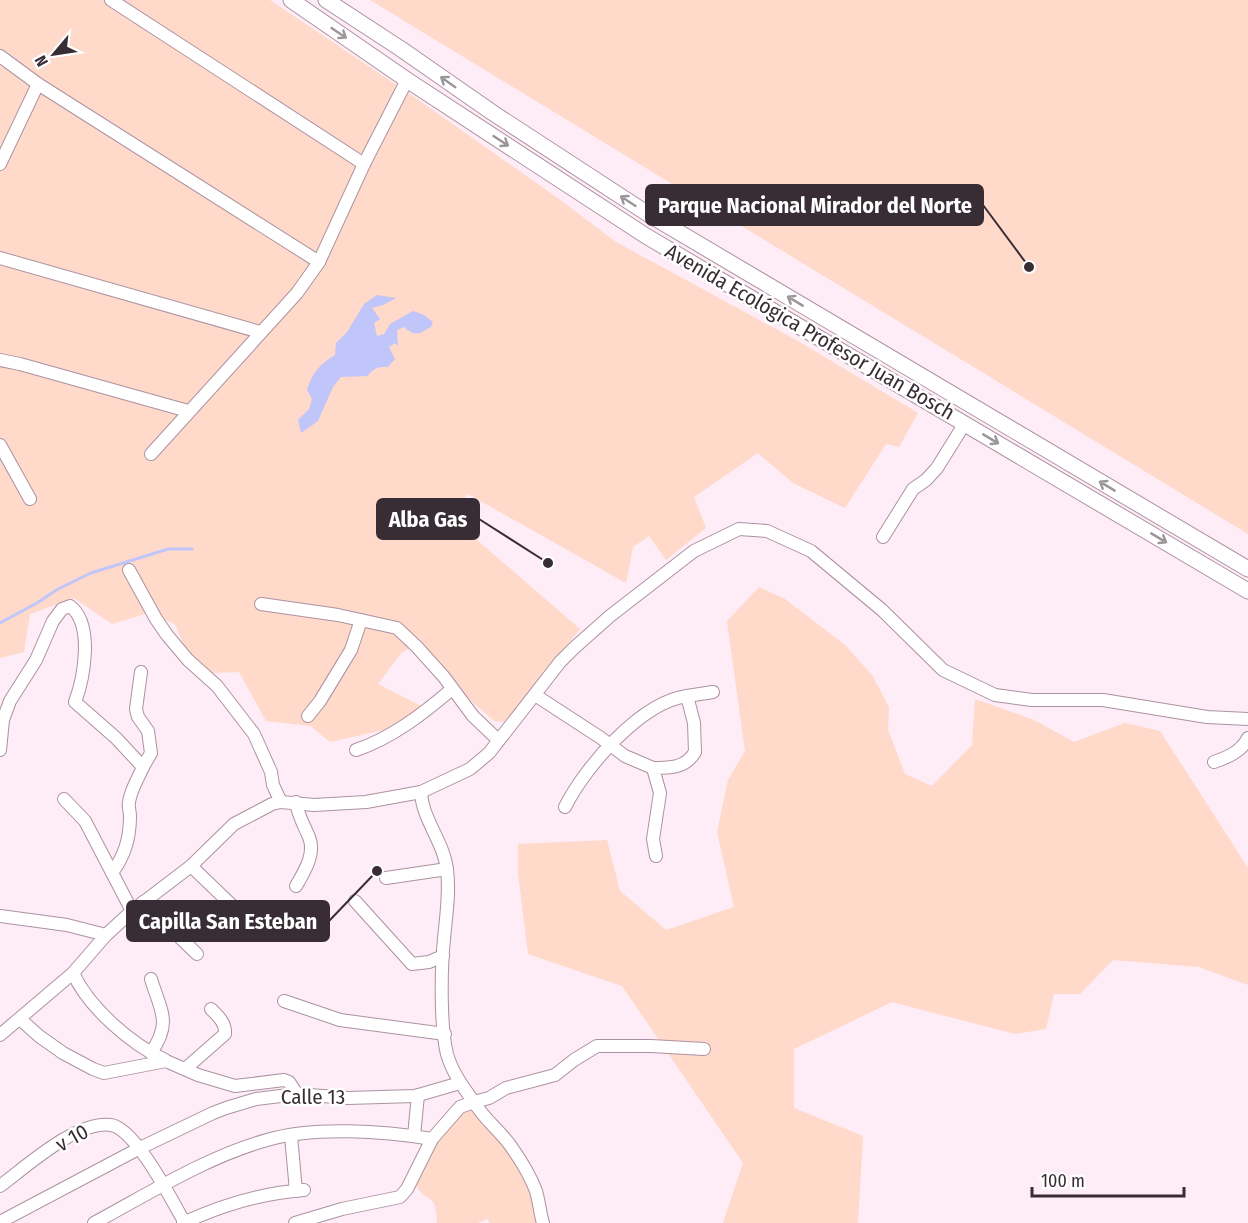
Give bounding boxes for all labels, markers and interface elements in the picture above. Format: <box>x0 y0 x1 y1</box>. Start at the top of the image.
north arrow <box>24 24 84 84</box>
one-way arrow <box>330 27 347 39</box>
text: N <box>31 52 52 70</box>
one-way arrow <box>440 76 456 88</box>
one-way arrow <box>492 136 509 148</box>
callout: Parque Nacional Mirador del Norte <box>646 185 983 225</box>
text: Parque Nacional Mirador del Norte <box>658 192 972 219</box>
one-way arrow <box>619 194 636 207</box>
street label: Avenida Ecológica Profesor Juan Bosch <box>661 238 959 426</box>
one-way arrow <box>787 295 804 307</box>
one-way arrow <box>982 433 999 445</box>
one-way arrow <box>1099 480 1116 492</box>
callout: Alba Gas <box>377 499 479 539</box>
text: Alba Gas <box>388 506 468 533</box>
one-way arrow <box>1150 532 1167 544</box>
callout: Capilla San Esteban <box>127 901 329 941</box>
text: Capilla San Esteban <box>139 908 317 935</box>
street label: Calle 13 <box>281 1084 345 1110</box>
street label: v 10 <box>51 1119 93 1157</box>
scale bar <box>1032 1160 1184 1198</box>
text: 100 m <box>1041 1170 1085 1192</box>

